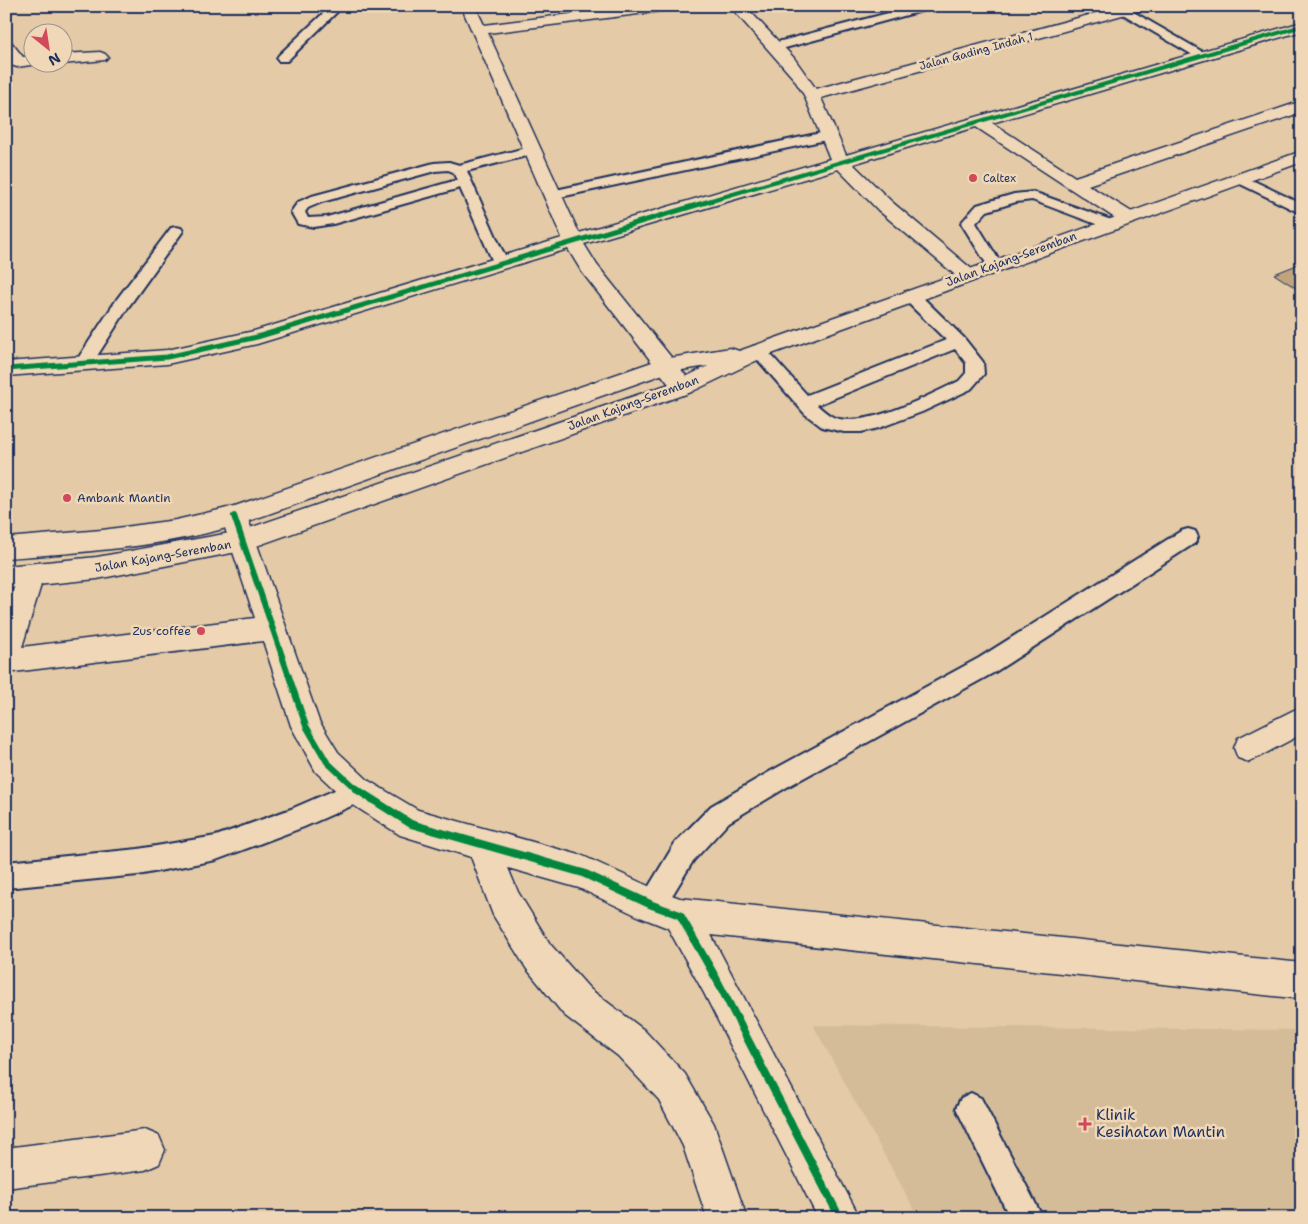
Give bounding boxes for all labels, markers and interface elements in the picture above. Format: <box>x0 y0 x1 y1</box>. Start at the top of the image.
north arrow <box>22 22 72 72</box>
street label: Jalan Gading Indah 1 <box>917 29 1035 74</box>
text: N <box>45 49 64 70</box>
place label: Caltex <box>983 171 1016 186</box>
marker: Caltex <box>967 172 979 184</box>
street label: Jalan Kajang-Seremban <box>943 228 1079 290</box>
street label: Jalan Kajang-Seremban <box>565 372 701 434</box>
place label: Ambank Mantin <box>77 490 171 506</box>
marker: Ambank Mantin <box>61 492 73 504</box>
street label: Jalan Kajang-Seremban <box>94 536 232 576</box>
place label: Zus coffee <box>133 623 191 639</box>
marker: Zus coffee <box>195 625 207 637</box>
place label: Klinik Kesihatan Mantin <box>1096 1105 1225 1142</box>
marker: Klinik Kesihatan Mantin <box>1078 1117 1092 1131</box>

